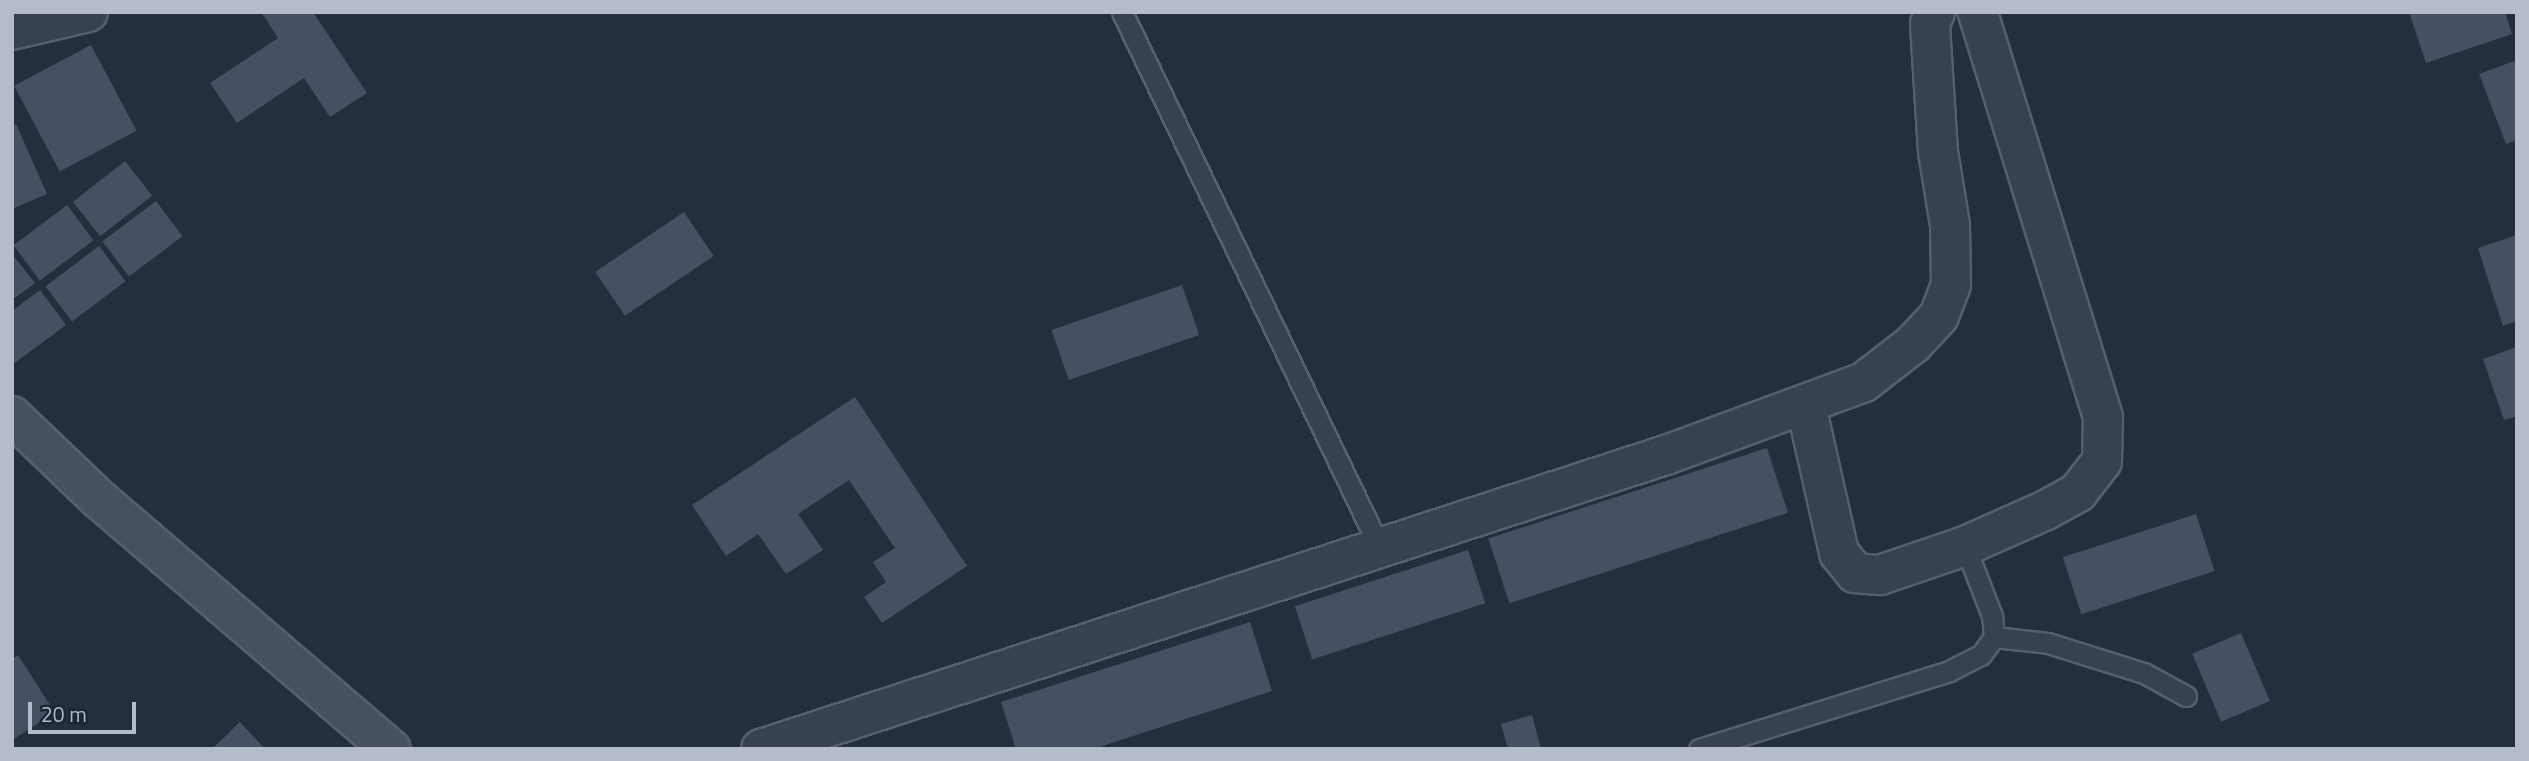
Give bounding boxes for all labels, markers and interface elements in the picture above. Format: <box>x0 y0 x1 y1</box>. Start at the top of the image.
scale bar <box>32 688 140 732</box>
text: 20 m <box>41 698 87 730</box>

